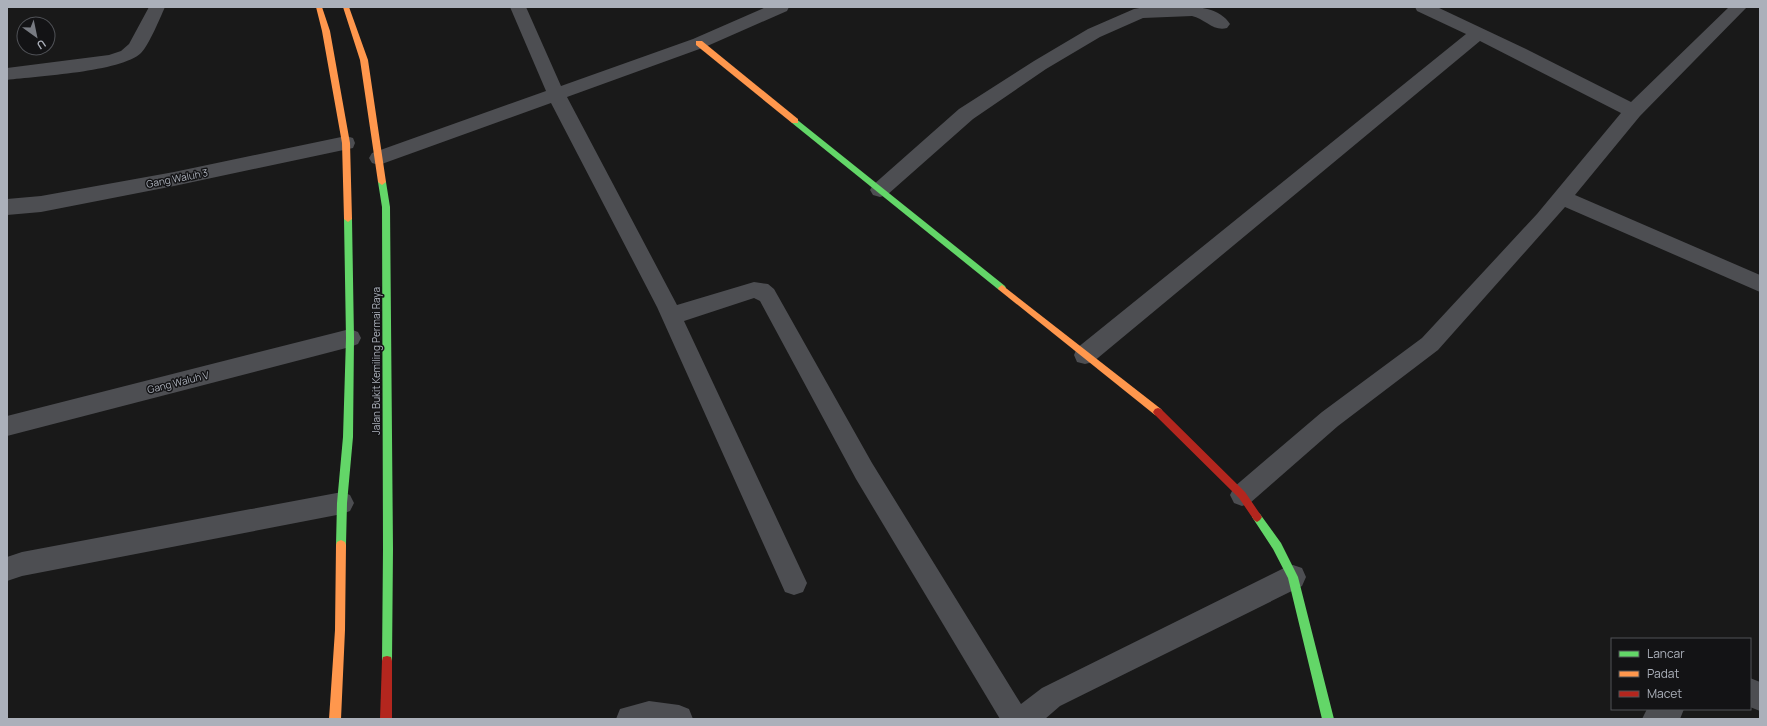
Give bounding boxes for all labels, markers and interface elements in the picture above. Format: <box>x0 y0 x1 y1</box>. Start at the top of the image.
north arrow <box>16 16 56 56</box>
text: U <box>34 36 49 53</box>
street label: Gang Waluh 3 <box>145 165 209 191</box>
street label: Jalan Bukit Kemiling Permai Raya <box>369 287 383 435</box>
street label: Gang Waluh V <box>146 368 210 396</box>
legend <box>1611 638 1751 710</box>
text: Lancar <box>1647 645 1685 662</box>
text: Padat <box>1647 665 1679 682</box>
text: Macet <box>1647 685 1682 702</box>

